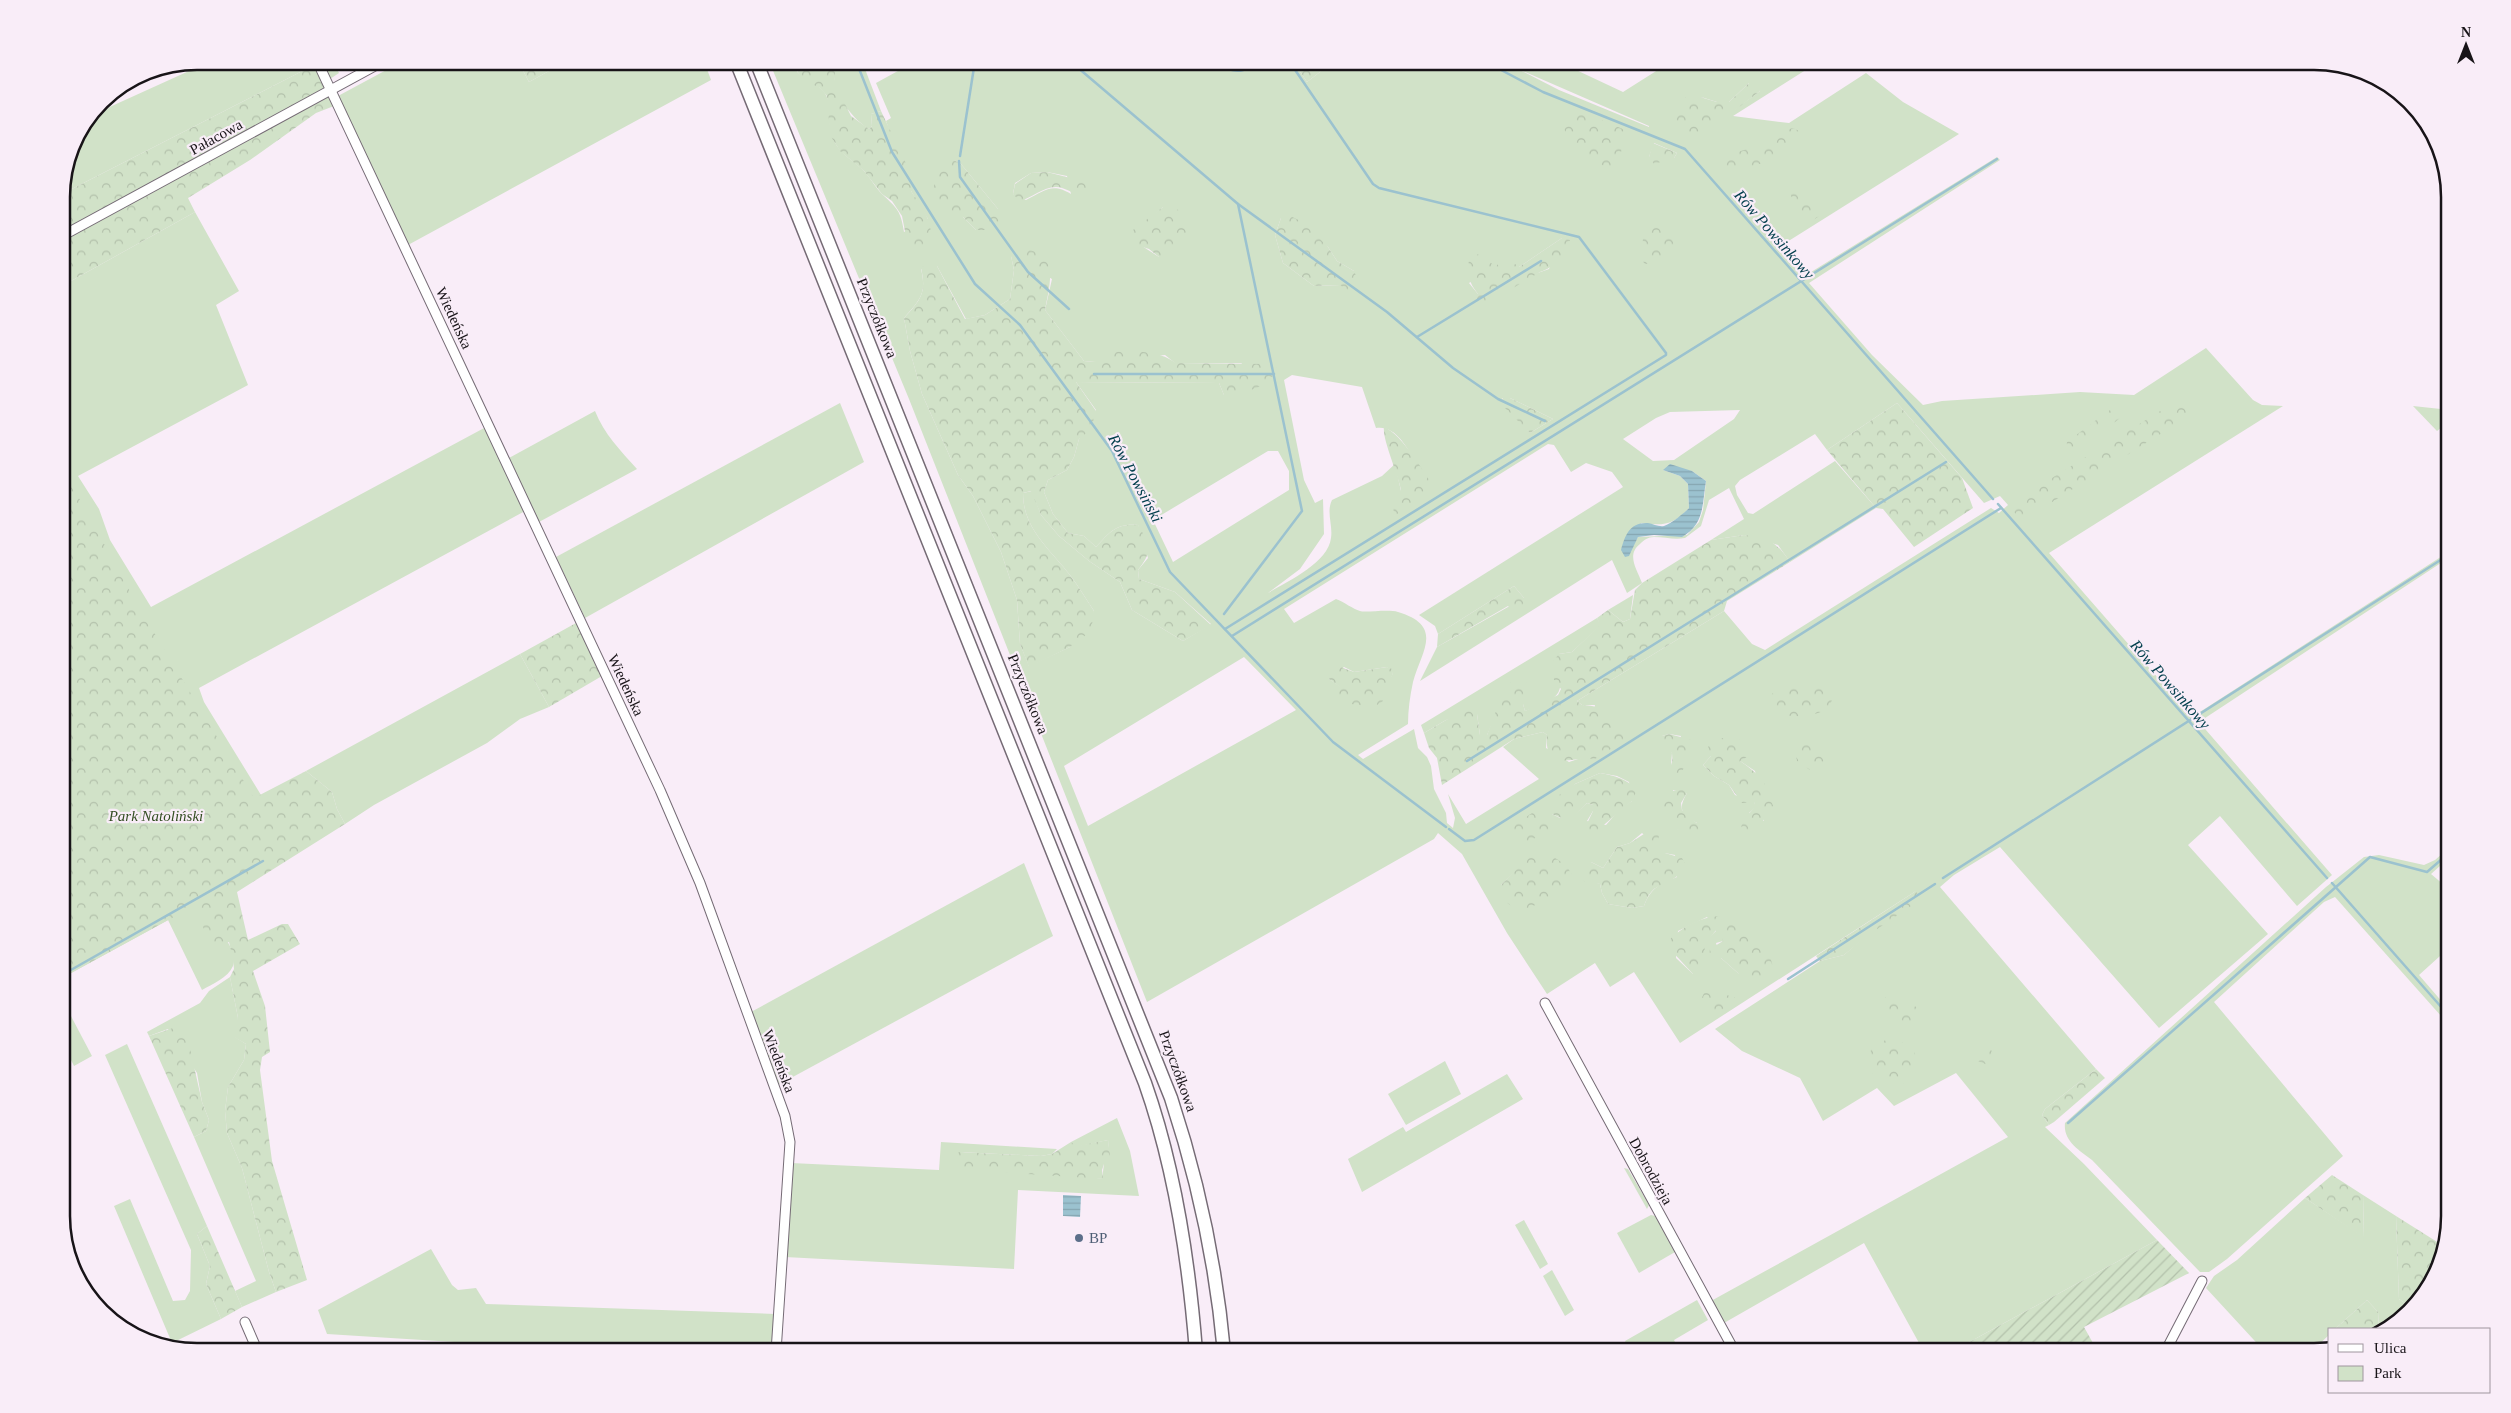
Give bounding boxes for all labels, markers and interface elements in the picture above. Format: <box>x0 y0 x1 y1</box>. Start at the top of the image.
north arrow <box>2441 20 2491 70</box>
text: N <box>2461 25 2471 40</box>
street label: Pałacowa <box>187 116 245 158</box>
water label: Rów Powsinkowy <box>1730 186 1819 284</box>
street label: Przyczółkowa <box>854 276 900 361</box>
street label: Wiedeńska <box>433 285 475 352</box>
water label: Rów Powsiński <box>1105 430 1166 525</box>
water label: Rów Powsinkowy <box>2126 636 2215 734</box>
street label: Wiedeńska <box>605 652 647 719</box>
street label: Przyczółkowa <box>1005 652 1051 737</box>
park label: Park Natoliński <box>108 808 203 824</box>
street label: Wiedeńska <box>760 1027 798 1095</box>
street label: Przyczółkowa <box>1156 1028 1200 1114</box>
street label: Dobrodzieja <box>1626 1135 1676 1208</box>
place label: BP <box>1089 1230 1107 1246</box>
marker: BP <box>1073 1232 1085 1244</box>
legend <box>2328 1328 2491 1393</box>
text: Ulica <box>2374 1340 2407 1356</box>
text: Park <box>2374 1365 2402 1381</box>

